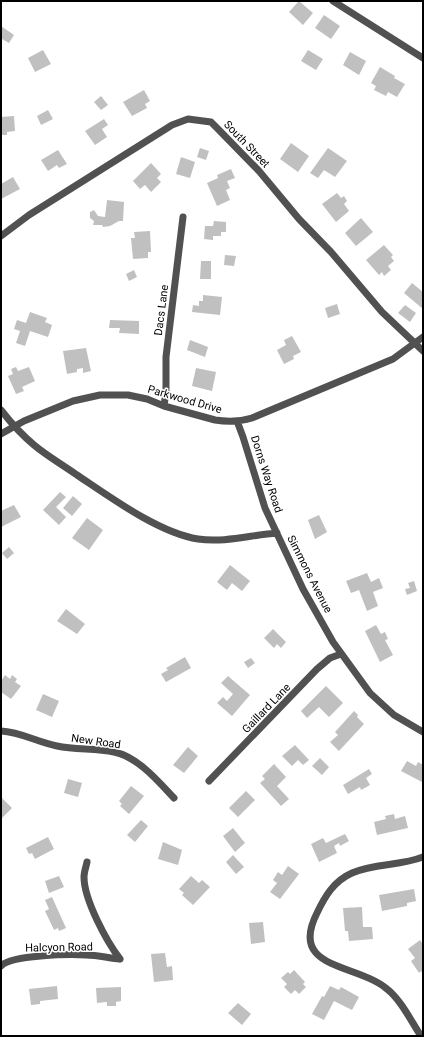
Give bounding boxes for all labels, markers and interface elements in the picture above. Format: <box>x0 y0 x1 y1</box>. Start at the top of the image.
street label: South Street <box>221 118 273 171</box>
street label: Dacs Lane <box>152 284 171 336</box>
street label: Parkwood Drive <box>146 383 224 416</box>
street label: Dorns Way Road <box>248 434 285 514</box>
street label: Simmons Avenue <box>284 533 335 615</box>
street label: Gaillard Lane <box>240 681 293 736</box>
street label: New Road <box>70 732 122 751</box>
street label: Halcyon Road <box>25 940 93 955</box>

